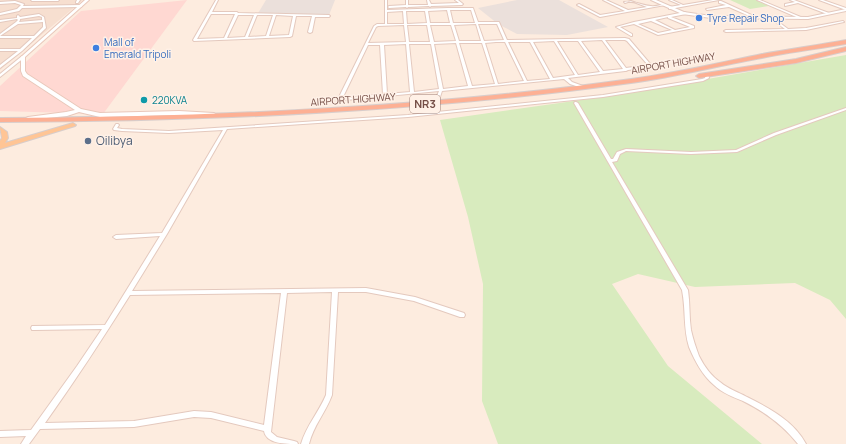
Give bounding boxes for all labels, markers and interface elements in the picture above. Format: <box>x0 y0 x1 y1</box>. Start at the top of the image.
place label: Tyre Repair Shop <box>707 11 784 25</box>
marker: Tyre Repair Shop <box>694 13 704 23</box>
place label: Mall of Emerald Tripoli <box>104 35 171 61</box>
marker: Mall of Emerald Tripoli <box>91 43 101 53</box>
street label: AIRPORT HIGHWAY <box>630 49 717 77</box>
street label: AIRPORT HIGHWAY <box>310 89 396 109</box>
place label: 220KVA <box>152 93 188 107</box>
marker: 220KVA <box>139 95 149 105</box>
road number: NR3 <box>410 95 440 113</box>
place label: Oilibya <box>96 132 133 149</box>
marker: Oilibya <box>83 136 93 146</box>

